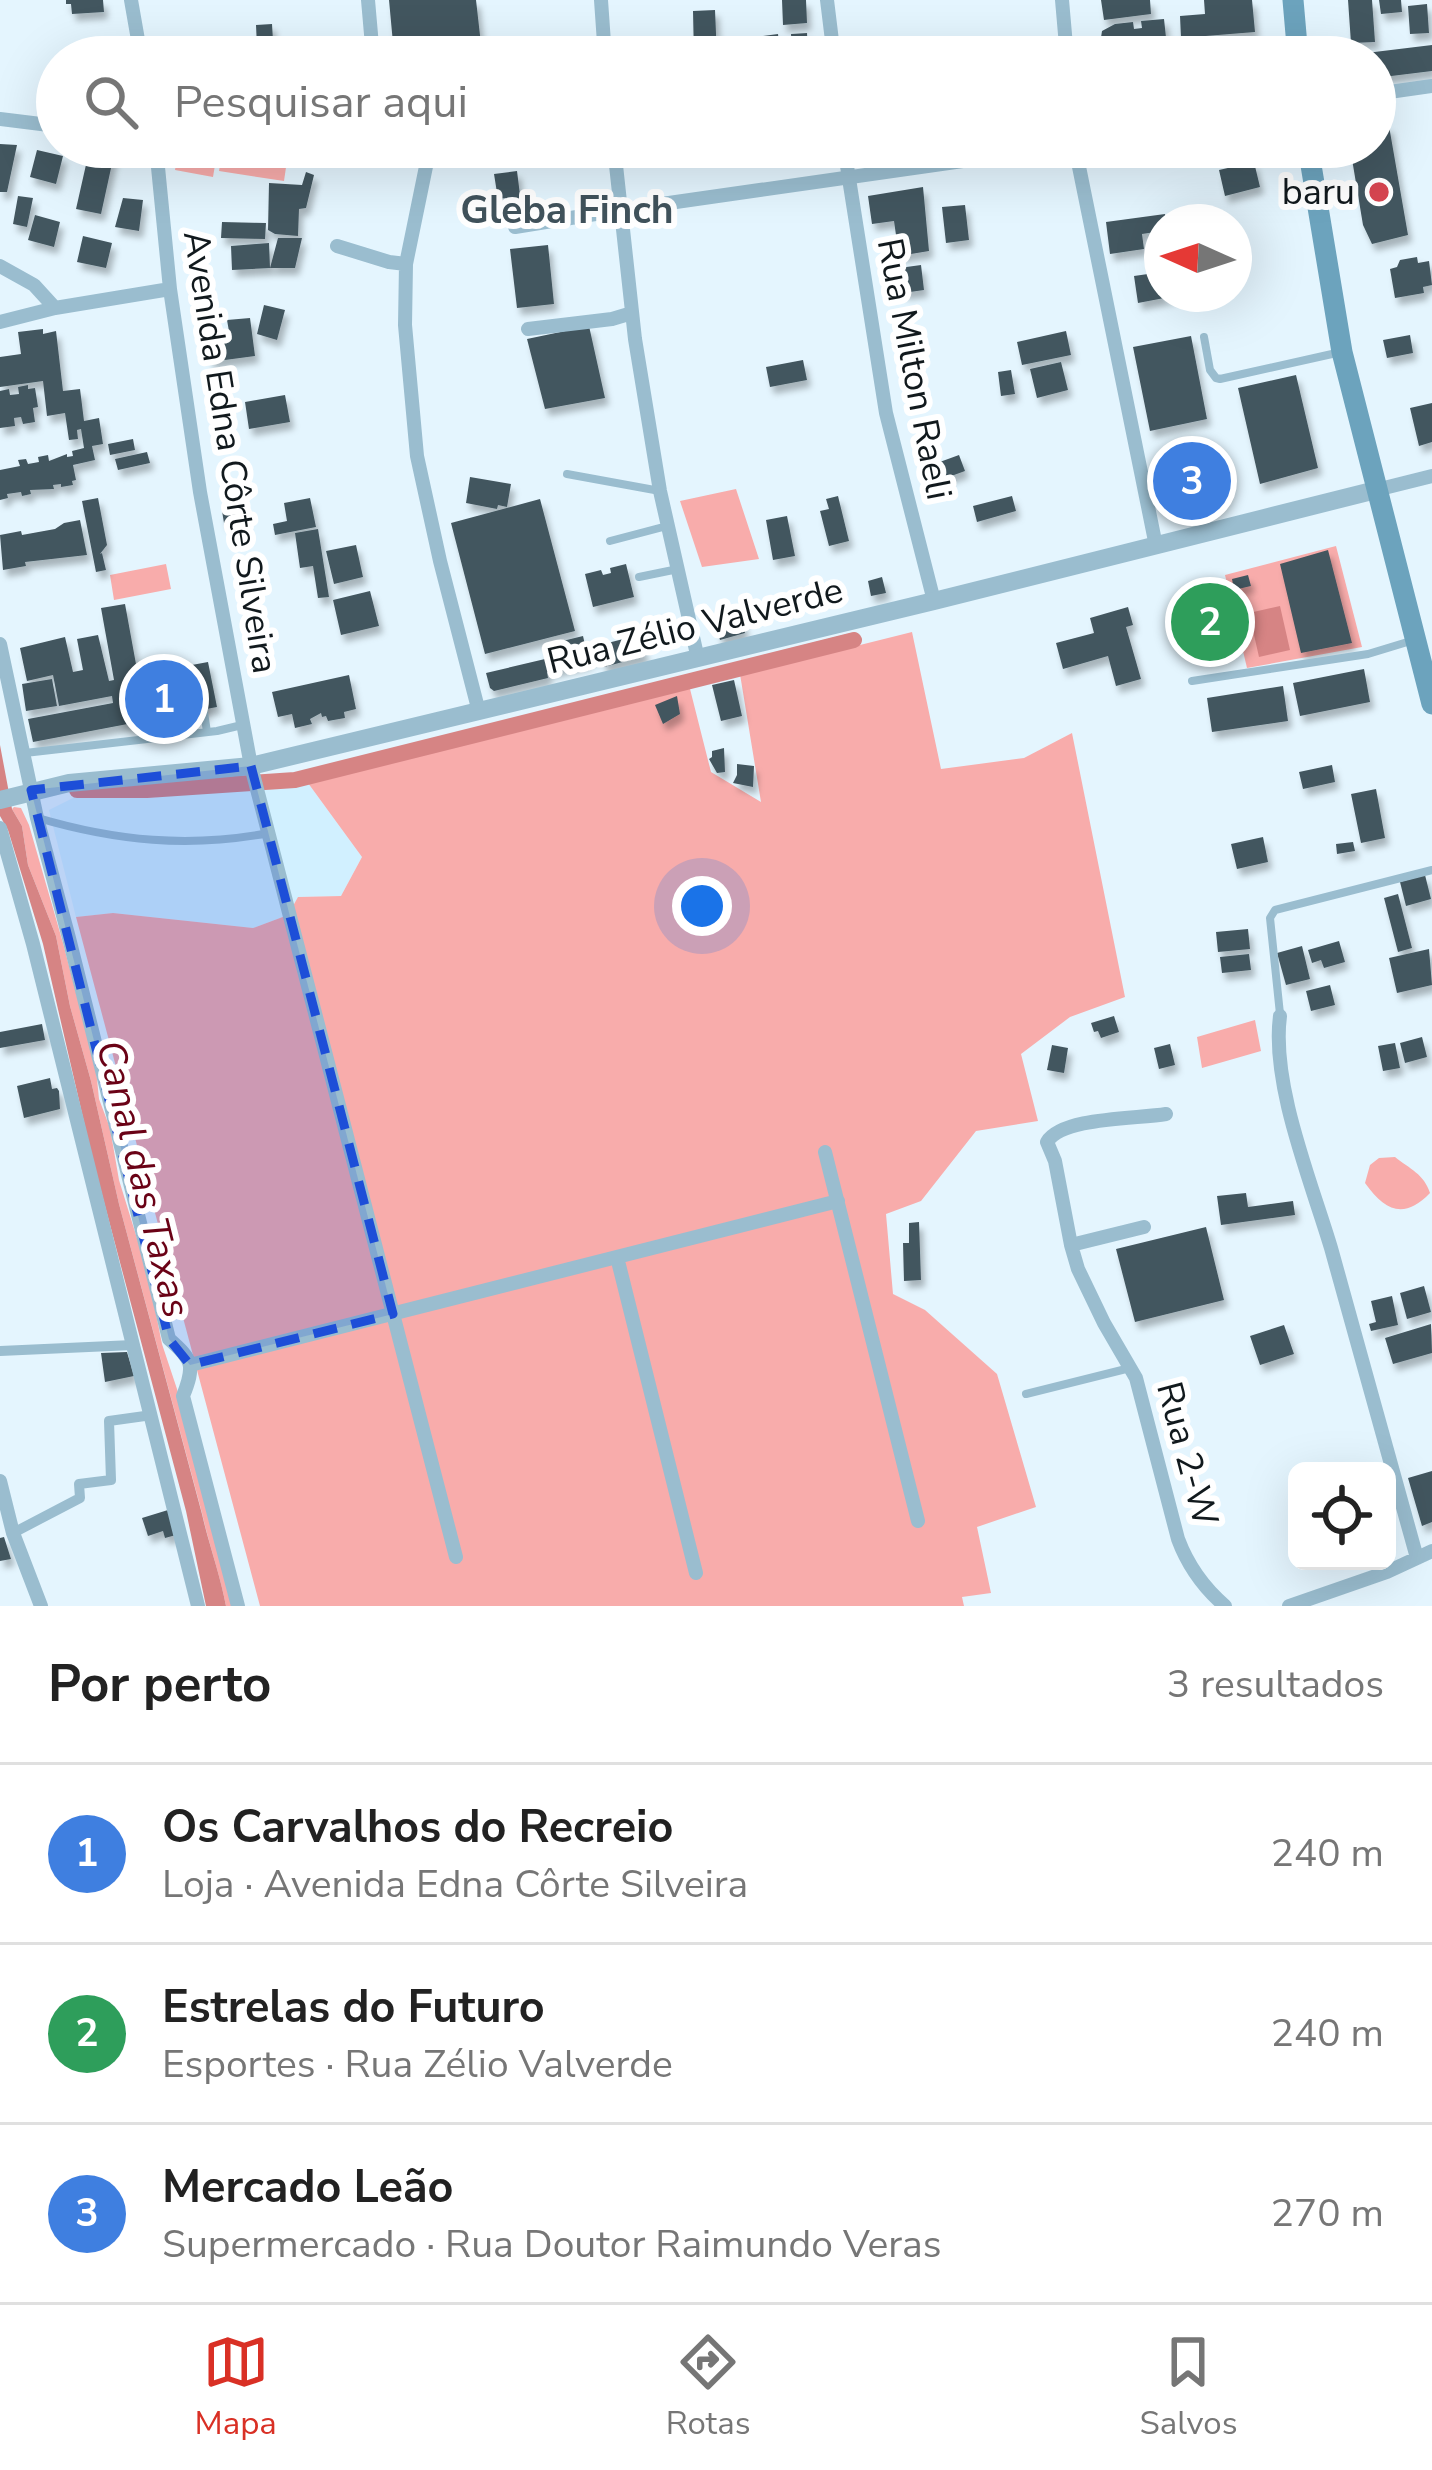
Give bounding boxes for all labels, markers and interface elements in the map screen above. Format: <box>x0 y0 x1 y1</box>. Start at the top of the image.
search box <box>36 36 1396 168</box>
icon: search <box>78 69 144 135</box>
text: Pesquisar aqui <box>174 72 468 133</box>
place label: baru <box>1282 168 1355 217</box>
marker: baru <box>1366 179 1392 205</box>
district label: Gleba Finch <box>460 184 674 237</box>
north arrow <box>1144 204 1252 312</box>
street label: Avenida Edna Côrte Silveira <box>171 227 289 677</box>
street label: Rua Milton Raeli <box>865 234 963 504</box>
pin: 3 <box>1153 436 1231 526</box>
street label: Rua Zélio Valverde <box>542 566 848 686</box>
pin: 2 <box>1171 577 1249 667</box>
pin: 1 <box>125 654 203 744</box>
your location <box>672 876 732 936</box>
water label: Canal das Taxas <box>83 1035 203 1323</box>
street label: Rua 2-W <box>1144 1376 1230 1532</box>
map controls <box>1288 1462 1396 1570</box>
button: locate <box>1288 1462 1396 1570</box>
text: Por perto <box>48 1649 271 1719</box>
text: 3 resultados <box>1167 1658 1384 1711</box>
text: Os Carvalhos do Recreio <box>162 1797 673 1858</box>
text: 1 <box>75 1827 99 1880</box>
text: 240 m <box>1270 1827 1384 1880</box>
text: Loja · Avenida Edna Côrte Silveira <box>162 1858 748 1911</box>
text: Estrelas do Futuro <box>162 1977 545 2038</box>
text: 2 <box>75 2007 99 2060</box>
text: 240 m <box>1270 2007 1384 2060</box>
text: Esportes · Rua Zélio Valverde <box>162 2038 673 2091</box>
text: Mercado Leão <box>162 2157 454 2218</box>
text: 3 <box>75 2187 99 2240</box>
text: 270 m <box>1270 2187 1384 2240</box>
text: Supermercado · Rua Doutor Raimundo Veras <box>162 2218 942 2271</box>
tab: Mapa <box>194 2329 277 2446</box>
tab: Rotas <box>666 2329 751 2446</box>
tab: Salvos <box>1139 2329 1238 2446</box>

